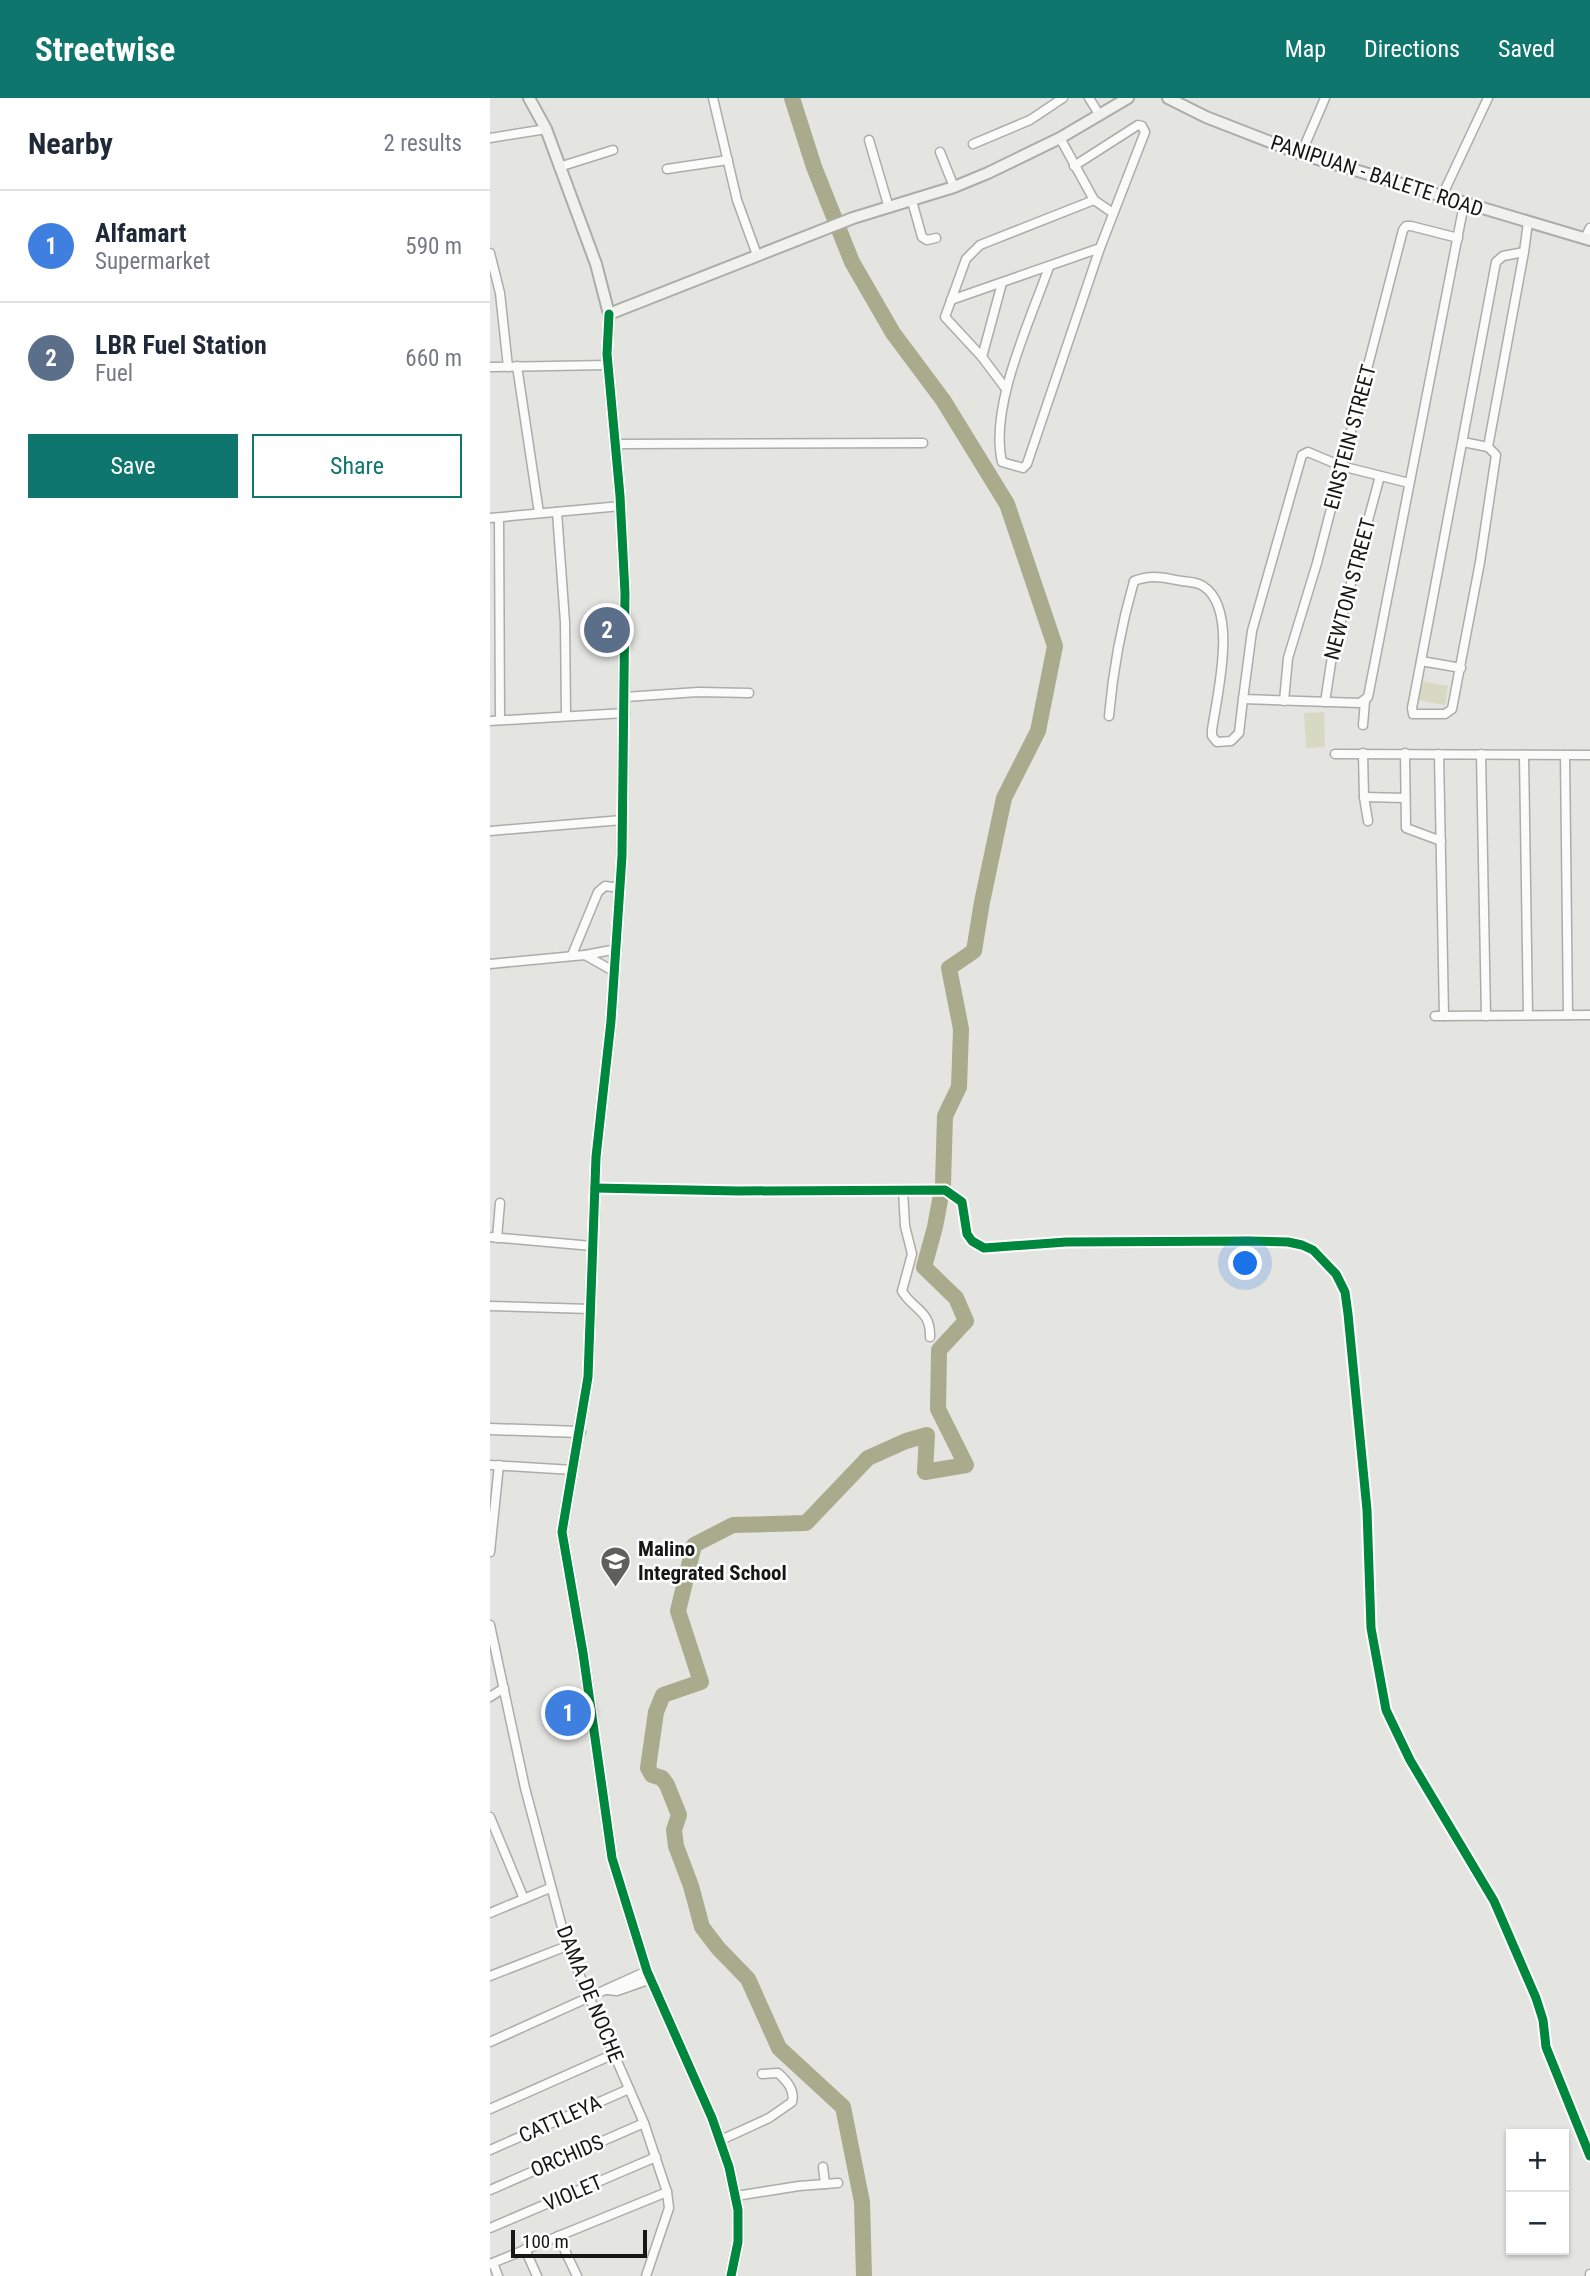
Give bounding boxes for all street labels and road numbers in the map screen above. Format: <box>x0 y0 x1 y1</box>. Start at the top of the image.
street label: PANIPUAN - BALETE ROAD <box>1268 130 1486 222</box>
street label: EINSTEIN STREET <box>1319 362 1381 512</box>
street label: NEWTON STREET <box>1320 515 1380 662</box>
street label: DAMA DE NOCHE <box>552 1922 628 2066</box>
street label: CATTLEYA <box>515 2090 605 2148</box>
street label: ORCHIDS <box>527 2130 607 2182</box>
street label: VIOLET <box>540 2170 606 2216</box>

